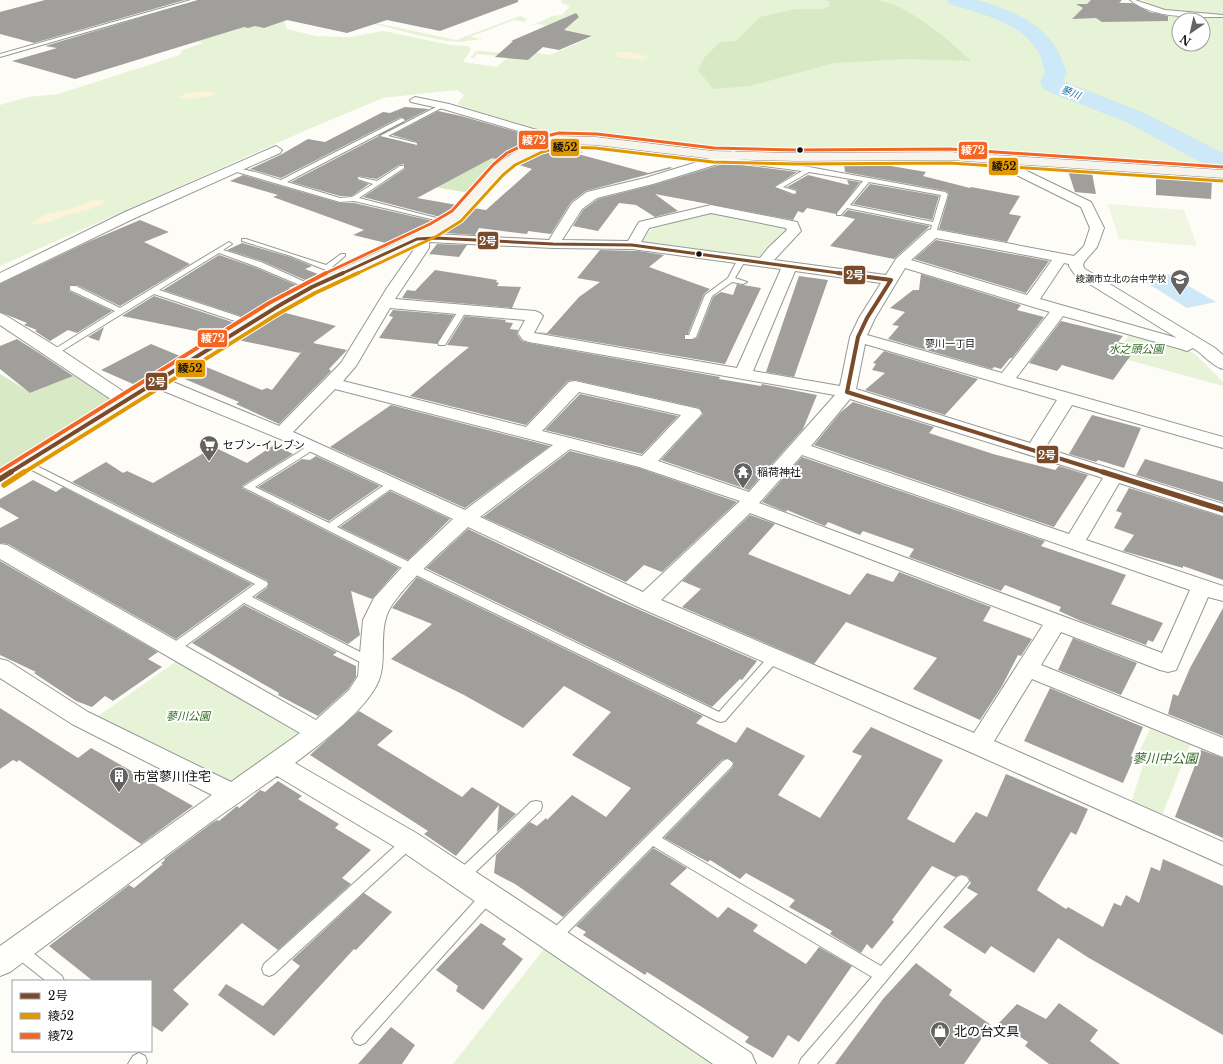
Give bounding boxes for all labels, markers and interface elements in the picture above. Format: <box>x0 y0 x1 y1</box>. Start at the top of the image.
north arrow <box>1171 12 1211 52</box>
text: N <box>1177 31 1194 49</box>
water label: 蓼川 <box>1059 83 1083 102</box>
line badge: 綾72 <box>518 130 549 150</box>
text: 綾72 <box>522 133 546 147</box>
line badge: 綾52 <box>550 138 580 157</box>
text: 綾52 <box>553 140 577 154</box>
line badge: 綾72 <box>958 141 988 160</box>
text: 綾72 <box>961 143 985 157</box>
unlabelled marker <box>795 145 805 155</box>
line badge: 綾52 <box>988 157 1019 176</box>
text: 綾52 <box>992 159 1016 173</box>
line badge: 2号 <box>477 231 499 250</box>
text: 2号 <box>479 234 497 248</box>
unlabelled marker <box>694 249 704 259</box>
line badge: 2号 <box>843 265 866 285</box>
text: 2号 <box>846 268 864 282</box>
school or university icon: 綾瀬市立北の台中学校 <box>1169 268 1191 296</box>
place label: 綾瀬市立北の台中学校 <box>1076 273 1166 284</box>
line badge: 綾72 <box>197 329 228 348</box>
text: 綾72 <box>201 331 225 345</box>
district label: 蓼川一丁目 <box>925 337 975 350</box>
park label: 水之頭公園 <box>1109 342 1165 356</box>
line badge: 綾52 <box>175 359 206 378</box>
text: 綾52 <box>178 361 202 375</box>
line badge: 2号 <box>145 372 168 391</box>
text: 2号 <box>148 375 166 389</box>
supermarket icon: セブン-イレブン <box>198 434 220 462</box>
place label: セブン-イレブン <box>223 438 305 452</box>
line badge: 2号 <box>1036 445 1059 464</box>
text: 2号 <box>1038 448 1056 462</box>
temple icon: 稲荷神社 <box>732 461 754 489</box>
place label: 稲荷神社 <box>757 465 801 479</box>
park label: 蓼川公園 <box>166 709 212 723</box>
park label: 蓼川中公園 <box>1132 750 1199 767</box>
building icon: 市営蓼川住宅 <box>108 765 130 793</box>
place label: 市営蓼川住宅 <box>133 768 211 785</box>
legend <box>12 980 152 1052</box>
text: 2号 <box>48 988 67 1003</box>
text: 綾52 <box>48 1008 74 1023</box>
shop icon: 北の台文具 <box>929 1020 951 1048</box>
place label: 北の台文具 <box>954 1023 1019 1040</box>
text: 綾72 <box>48 1028 73 1043</box>

